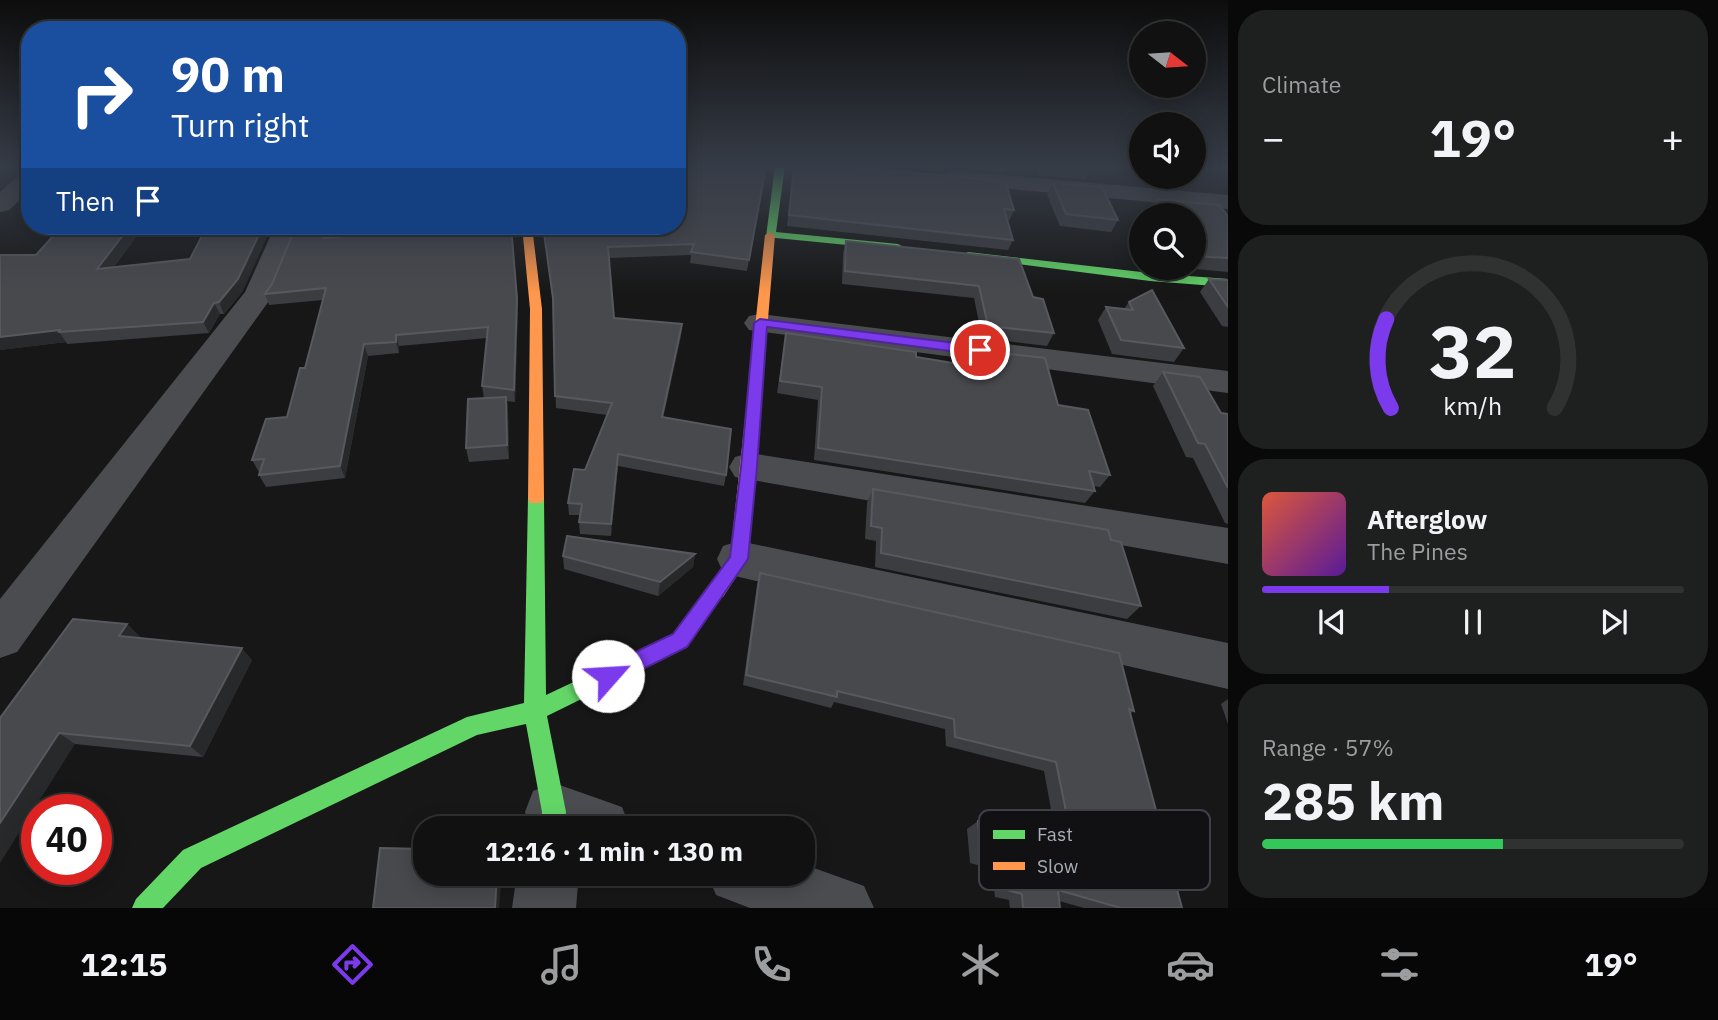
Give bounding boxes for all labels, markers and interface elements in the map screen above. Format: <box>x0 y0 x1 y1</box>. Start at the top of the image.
north arrow <box>1129 21 1206 98</box>
map controls <box>1129 21 1206 280</box>
text: 90 m <box>171 42 285 105</box>
icon: right <box>56 49 147 140</box>
text: Climate <box>1262 69 1341 99</box>
text: Turn right <box>171 104 309 146</box>
text: 19° <box>1430 104 1516 171</box>
button: sound <box>1129 112 1206 189</box>
text: − <box>1262 113 1285 162</box>
text: + <box>1661 113 1684 162</box>
icon: arrive <box>129 182 167 220</box>
text: Then <box>56 184 115 218</box>
button: search <box>1129 203 1206 280</box>
text: 32 <box>1429 303 1517 398</box>
pin <box>950 320 1010 380</box>
icon: arrive <box>961 331 999 369</box>
text: km/h <box>1444 389 1502 422</box>
text: Afterglow <box>1367 502 1487 536</box>
text: The Pines <box>1367 536 1468 566</box>
icon: previous <box>1313 603 1351 641</box>
icon: pause <box>1454 603 1492 641</box>
icon: next <box>1595 603 1633 641</box>
position arrow <box>571 639 645 713</box>
text: Range · 57% <box>1262 732 1394 762</box>
text: 285 km <box>1262 767 1444 834</box>
speed limit sign: 40 <box>21 794 112 885</box>
legend <box>979 810 1210 890</box>
text: Fast <box>1037 822 1073 846</box>
text: 12:16 · 1 min · 130 m <box>485 834 743 868</box>
text: Slow <box>1037 854 1078 878</box>
icon: directions <box>328 940 377 989</box>
icon: music <box>537 940 586 989</box>
icon: phone <box>747 940 796 989</box>
icon: climate <box>956 940 1005 989</box>
icon: car <box>1166 940 1215 989</box>
icon: filters <box>1375 940 1424 989</box>
text: 12:15 <box>80 943 168 985</box>
text: 19° <box>1584 943 1638 985</box>

